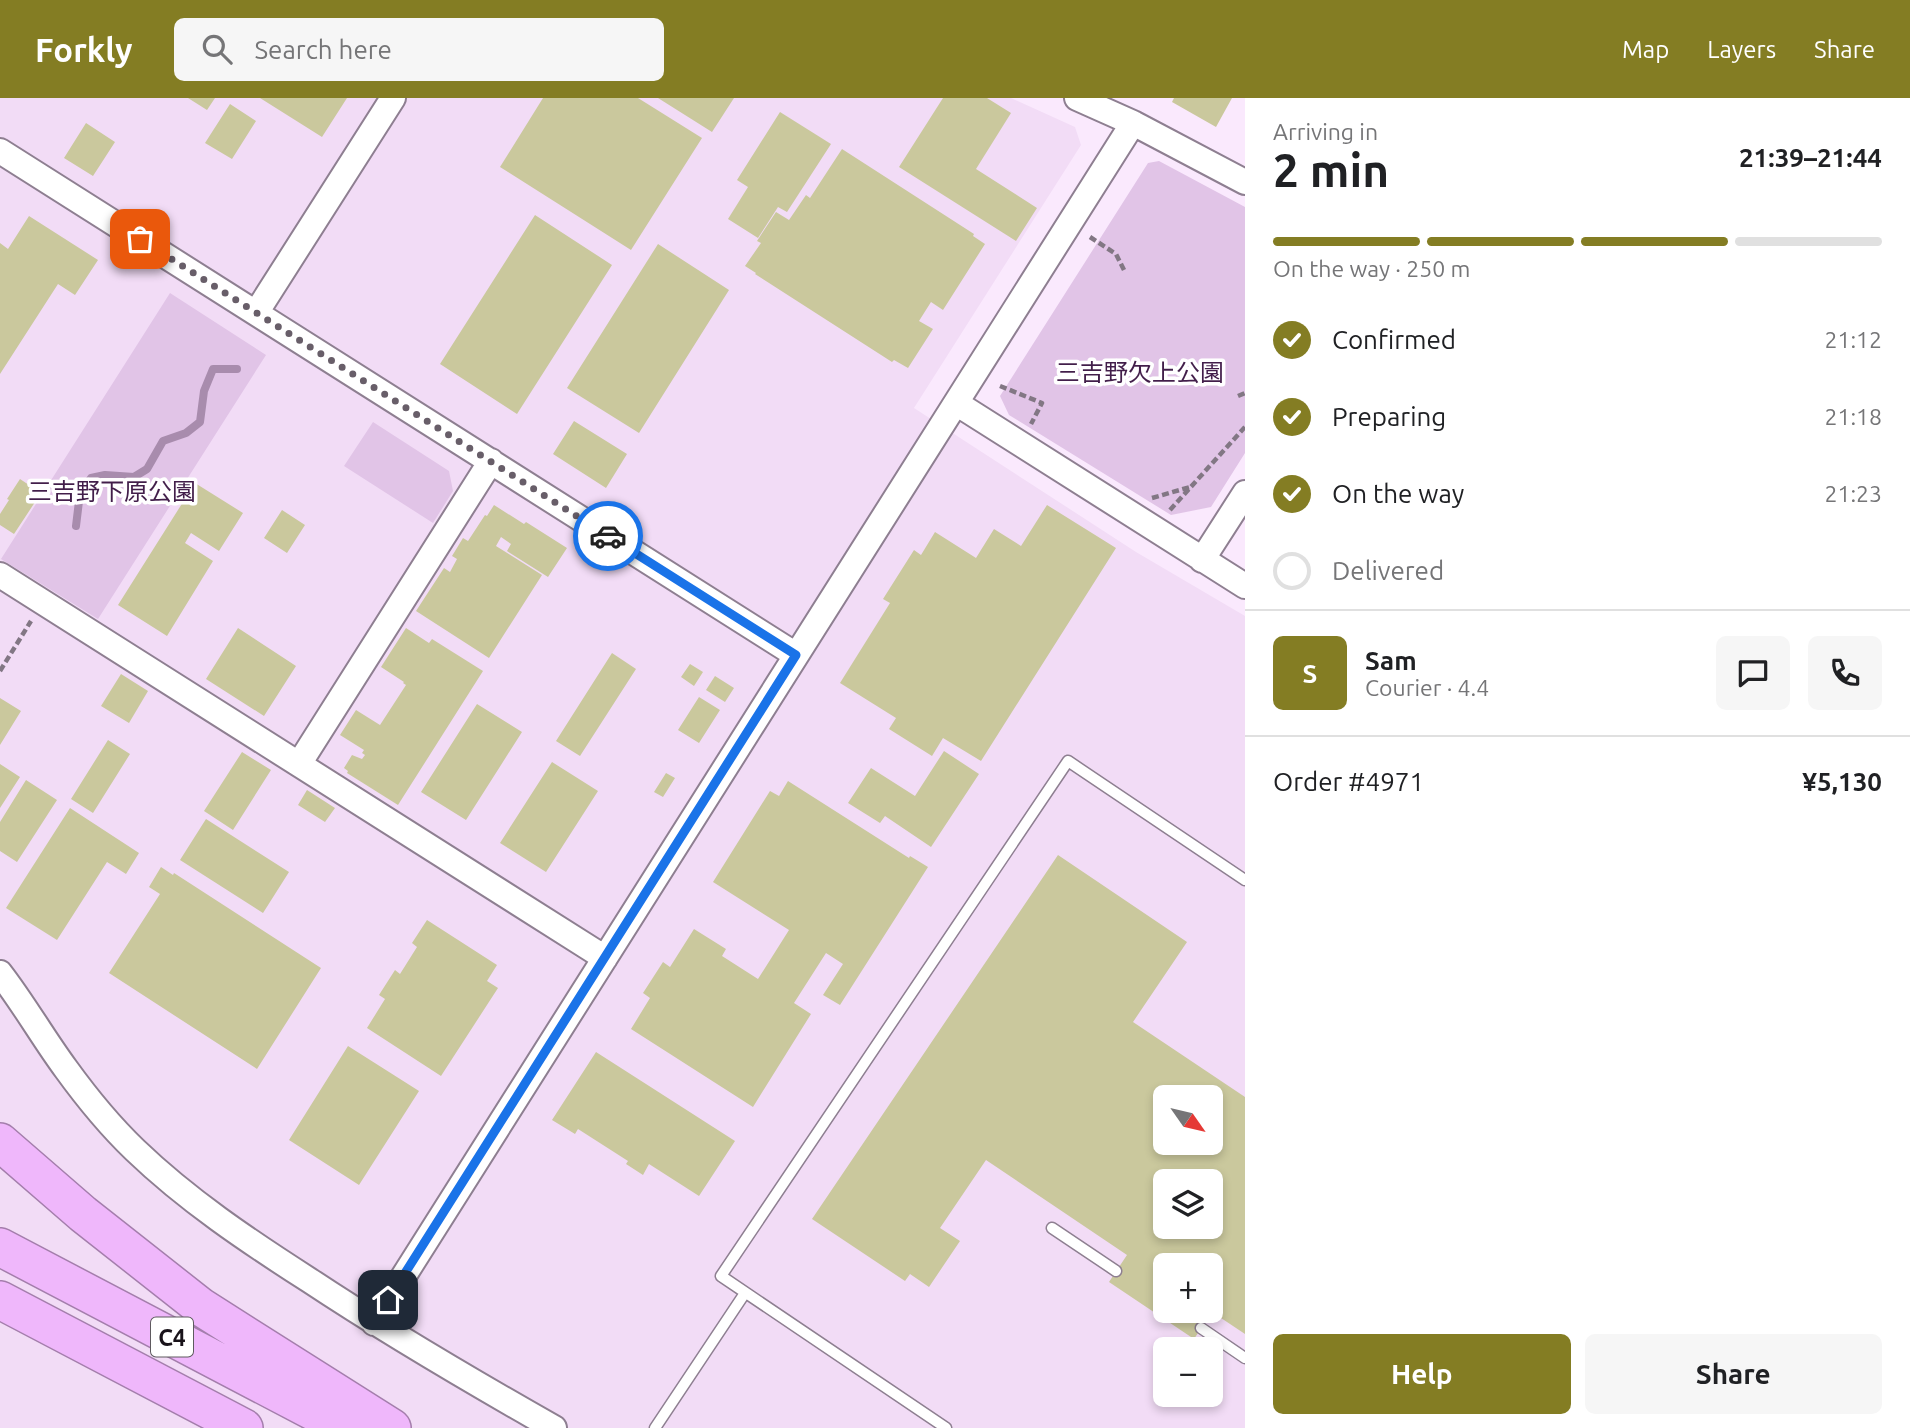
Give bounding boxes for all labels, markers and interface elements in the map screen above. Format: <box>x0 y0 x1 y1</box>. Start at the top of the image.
search box <box>174 18 664 81</box>
icon: search <box>198 30 236 68</box>
text: Forkly <box>35 31 132 68</box>
text: Search here <box>254 35 392 64</box>
text: Map <box>1622 36 1669 63</box>
text: Layers <box>1707 36 1776 63</box>
text: Share <box>1814 36 1875 63</box>
text: Arriving in <box>1273 119 1378 144</box>
text: 21:39–21:44 <box>1739 143 1882 172</box>
text: 2 min <box>1273 144 1389 196</box>
pin <box>110 209 170 269</box>
icon: bag <box>121 220 159 258</box>
text: On the way · 250 m <box>1273 256 1470 281</box>
icon: check <box>1273 321 1311 359</box>
text: Confirmed <box>1332 325 1456 354</box>
text: 21:12 <box>1824 327 1882 352</box>
park label: 三吉野欠上公園 <box>1056 359 1224 386</box>
icon: check <box>1273 398 1311 436</box>
text: Preparing <box>1332 402 1446 431</box>
text: 21:18 <box>1824 404 1882 429</box>
icon: check <box>1273 475 1311 513</box>
park label: 三吉野下原公園 <box>28 478 196 505</box>
text: On the way <box>1332 479 1464 508</box>
text: 21:23 <box>1824 481 1882 506</box>
courier <box>573 501 643 571</box>
icon: car <box>589 517 627 555</box>
text: Delivered <box>1332 556 1444 585</box>
button: chat <box>1716 636 1790 710</box>
button: phone <box>1808 636 1882 710</box>
text: Sam <box>1365 646 1417 675</box>
text: S <box>1303 659 1317 688</box>
text: Courier · 4.4 <box>1365 675 1489 700</box>
text: Order #4971 <box>1273 767 1424 796</box>
text: ¥5,130 <box>1802 767 1882 796</box>
north arrow <box>1153 1085 1223 1155</box>
map controls <box>1153 1085 1223 1407</box>
button: layers <box>1153 1169 1223 1239</box>
button: + <box>1153 1253 1223 1323</box>
pin <box>358 1270 418 1330</box>
icon: home <box>369 1281 407 1319</box>
road number: C4 <box>151 1318 193 1356</box>
button: Help <box>1273 1334 1571 1414</box>
button: Share <box>1585 1334 1882 1414</box>
button: − <box>1153 1337 1223 1407</box>

